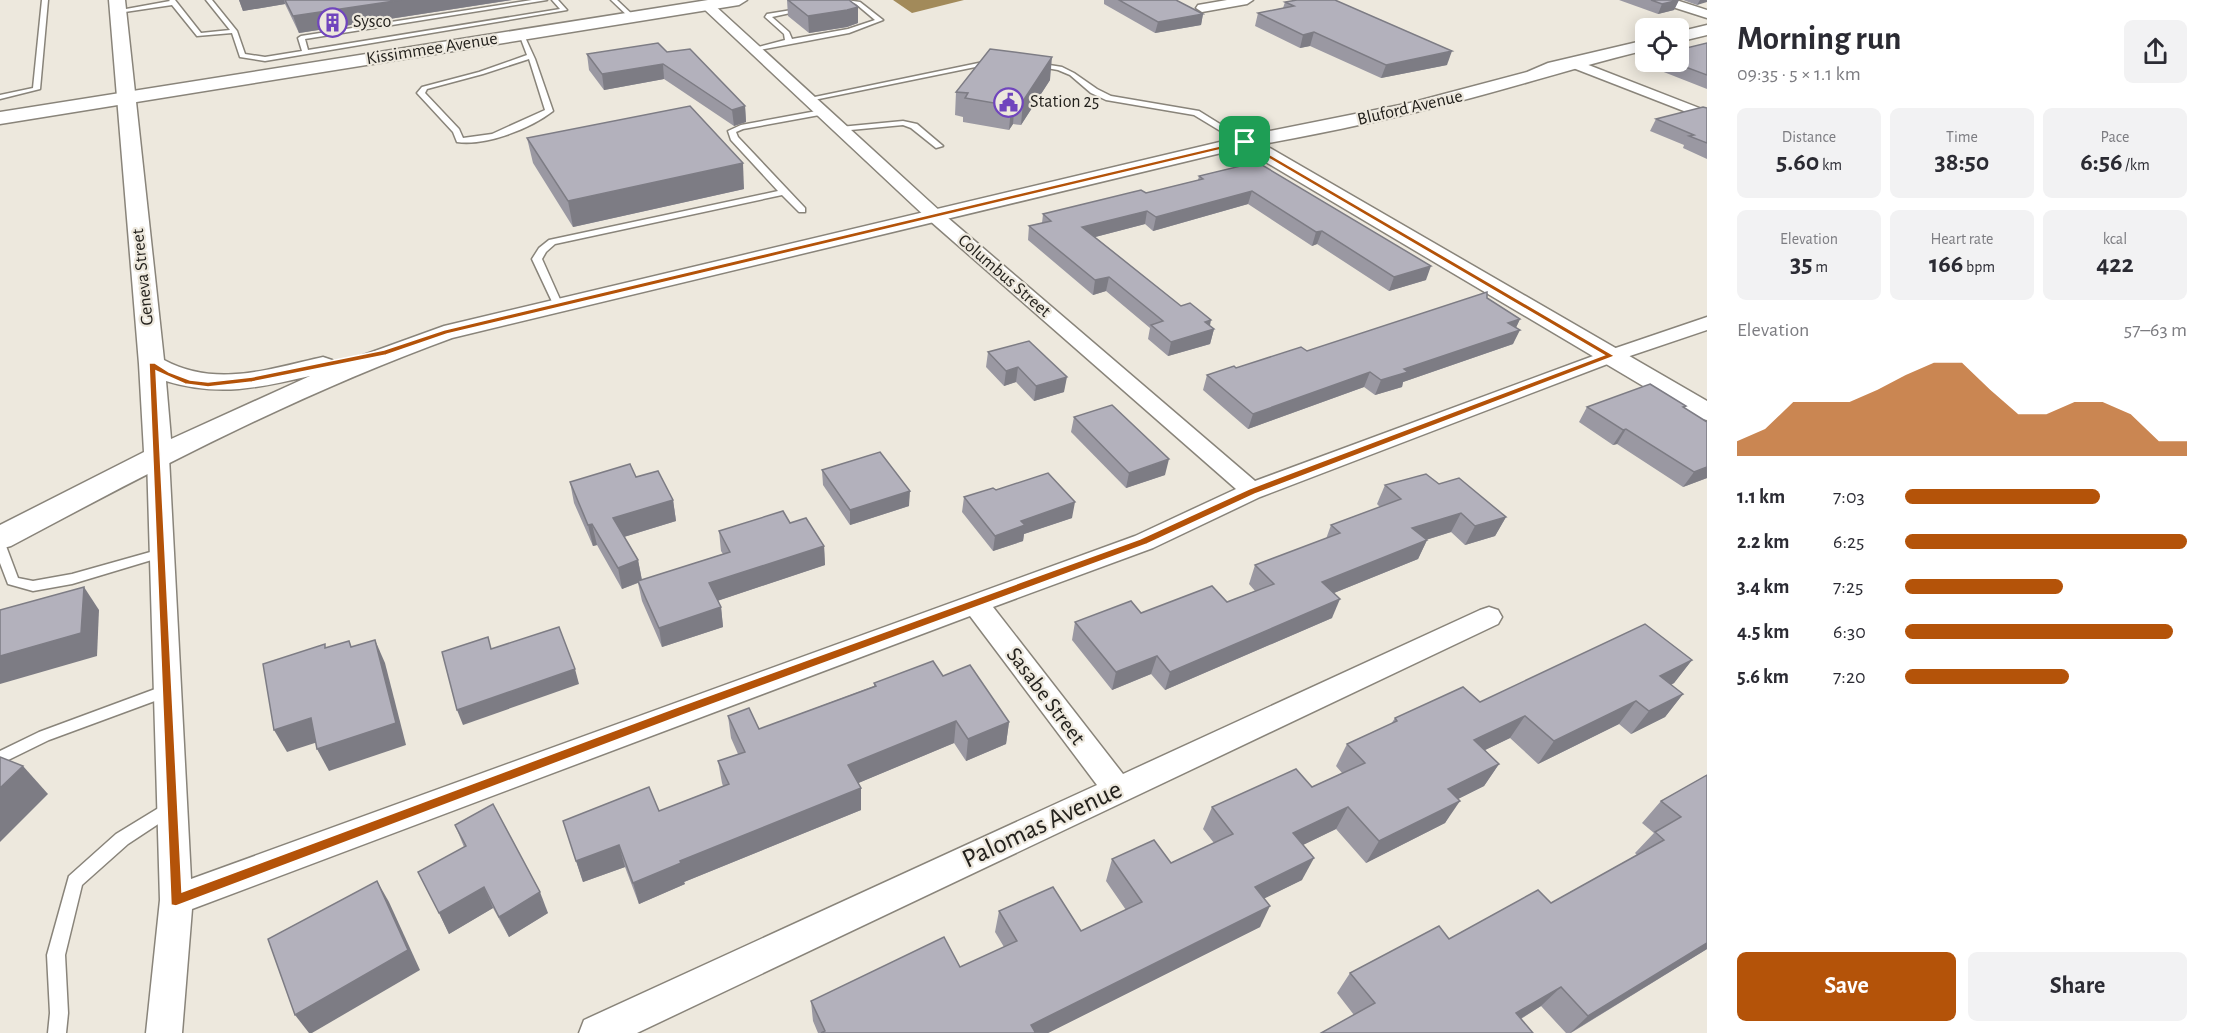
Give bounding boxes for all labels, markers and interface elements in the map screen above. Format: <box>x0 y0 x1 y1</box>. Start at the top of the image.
building icon: Sysco <box>316 6 348 38</box>
place label: Sysco <box>353 13 391 31</box>
map controls <box>1635 18 1689 72</box>
button: locate <box>1635 18 1689 72</box>
button: share <box>2124 20 2187 83</box>
text: Morning run <box>1737 23 1901 56</box>
street label: Kissimmee Avenue <box>365 30 499 68</box>
text: 09:35 · 5 × 1.1 km <box>1737 64 1861 84</box>
public building icon: Station 25 <box>993 86 1025 118</box>
street label: Bluford Avenue <box>1356 87 1464 129</box>
place label: Station 25 <box>1030 93 1099 111</box>
pin <box>1219 116 1270 167</box>
icon: arrive <box>1228 125 1261 158</box>
text: Distance <box>1782 129 1836 145</box>
text: Time <box>1946 129 1978 145</box>
text: Pace <box>2101 129 2129 145</box>
text: 5.60 <box>1776 149 1819 175</box>
text: 38:50 <box>1935 149 1989 175</box>
text: 6:56 <box>2080 149 2122 175</box>
text: km <box>1819 157 1842 173</box>
text: /km <box>2122 157 2150 173</box>
street label: Geneva Street <box>129 227 157 326</box>
street label: Columbus Street <box>954 231 1054 321</box>
text: Elevation <box>1780 231 1838 247</box>
text: Heart rate <box>1931 231 1993 247</box>
text: kcal <box>2103 231 2127 247</box>
text: 35 <box>1790 251 1813 277</box>
text: 166 <box>1929 251 1963 277</box>
text: 422 <box>2096 251 2134 277</box>
text: m <box>1813 259 1828 275</box>
text: bpm <box>1963 259 1995 275</box>
text: Elevation <box>1737 320 1809 340</box>
text: 57–63 m <box>2124 320 2187 340</box>
text: 1.1 km <box>1737 487 1785 507</box>
text: 7:03 <box>1833 487 1865 507</box>
text: 2.2 km <box>1737 532 1789 552</box>
text: 6:25 <box>1833 532 1864 552</box>
text: 3.4 km <box>1737 577 1789 597</box>
text: 7:25 <box>1833 577 1863 597</box>
text: 4.5 km <box>1737 622 1789 642</box>
text: 6:30 <box>1833 622 1866 642</box>
street label: Sasabe Street <box>1003 643 1089 749</box>
text: 5.6 km <box>1737 667 1789 687</box>
text: 7:20 <box>1833 667 1866 687</box>
street label: Palomas Avenue <box>958 775 1126 873</box>
button: Save <box>1737 952 1956 1021</box>
button: Share <box>1968 952 2187 1021</box>

